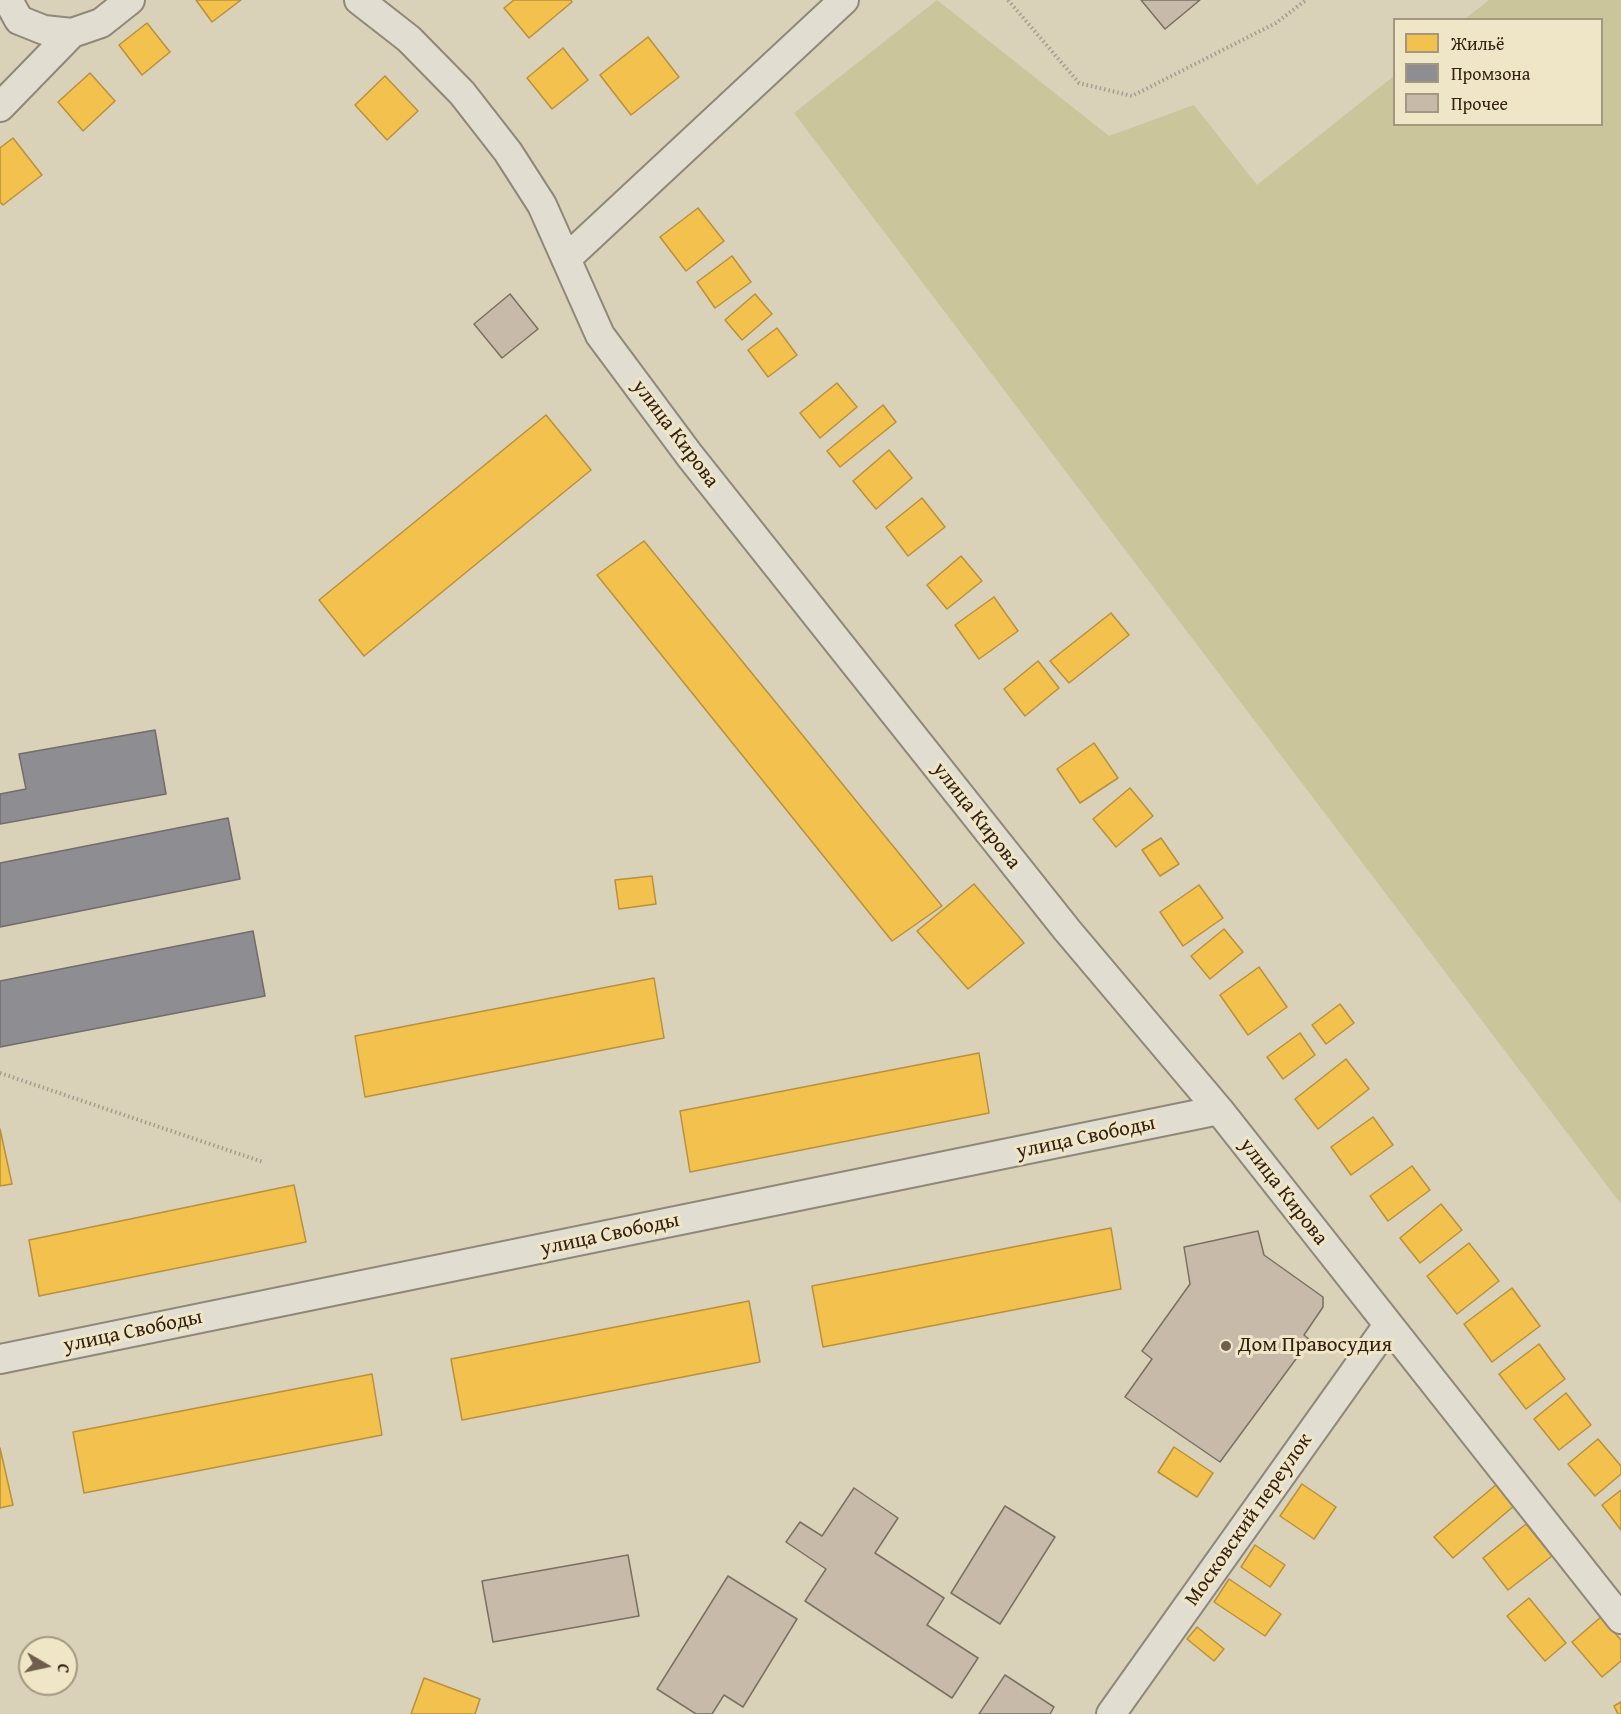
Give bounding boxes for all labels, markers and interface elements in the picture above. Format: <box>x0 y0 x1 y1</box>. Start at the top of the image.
legend <box>1393 18 1603 126</box>
text: Жильё <box>1451 30 1505 57</box>
text: Промзона <box>1451 60 1530 87</box>
text: Прочее <box>1451 90 1508 117</box>
street label: улица Кирова <box>626 375 724 493</box>
street label: улица Кирова <box>926 757 1026 875</box>
street label: улица Свободы <box>1014 1111 1158 1165</box>
street label: улица Кирова <box>1233 1133 1333 1251</box>
street label: улица Свободы <box>538 1208 682 1262</box>
street label: улица Свободы <box>61 1305 205 1359</box>
place label: Дом Правосудия <box>1238 1333 1392 1359</box>
marker: Дом Правосудия <box>1219 1339 1233 1353</box>
street label: Московский переулок <box>1180 1429 1318 1611</box>
north arrow <box>18 1636 78 1696</box>
text: С <box>51 1662 76 1675</box>

